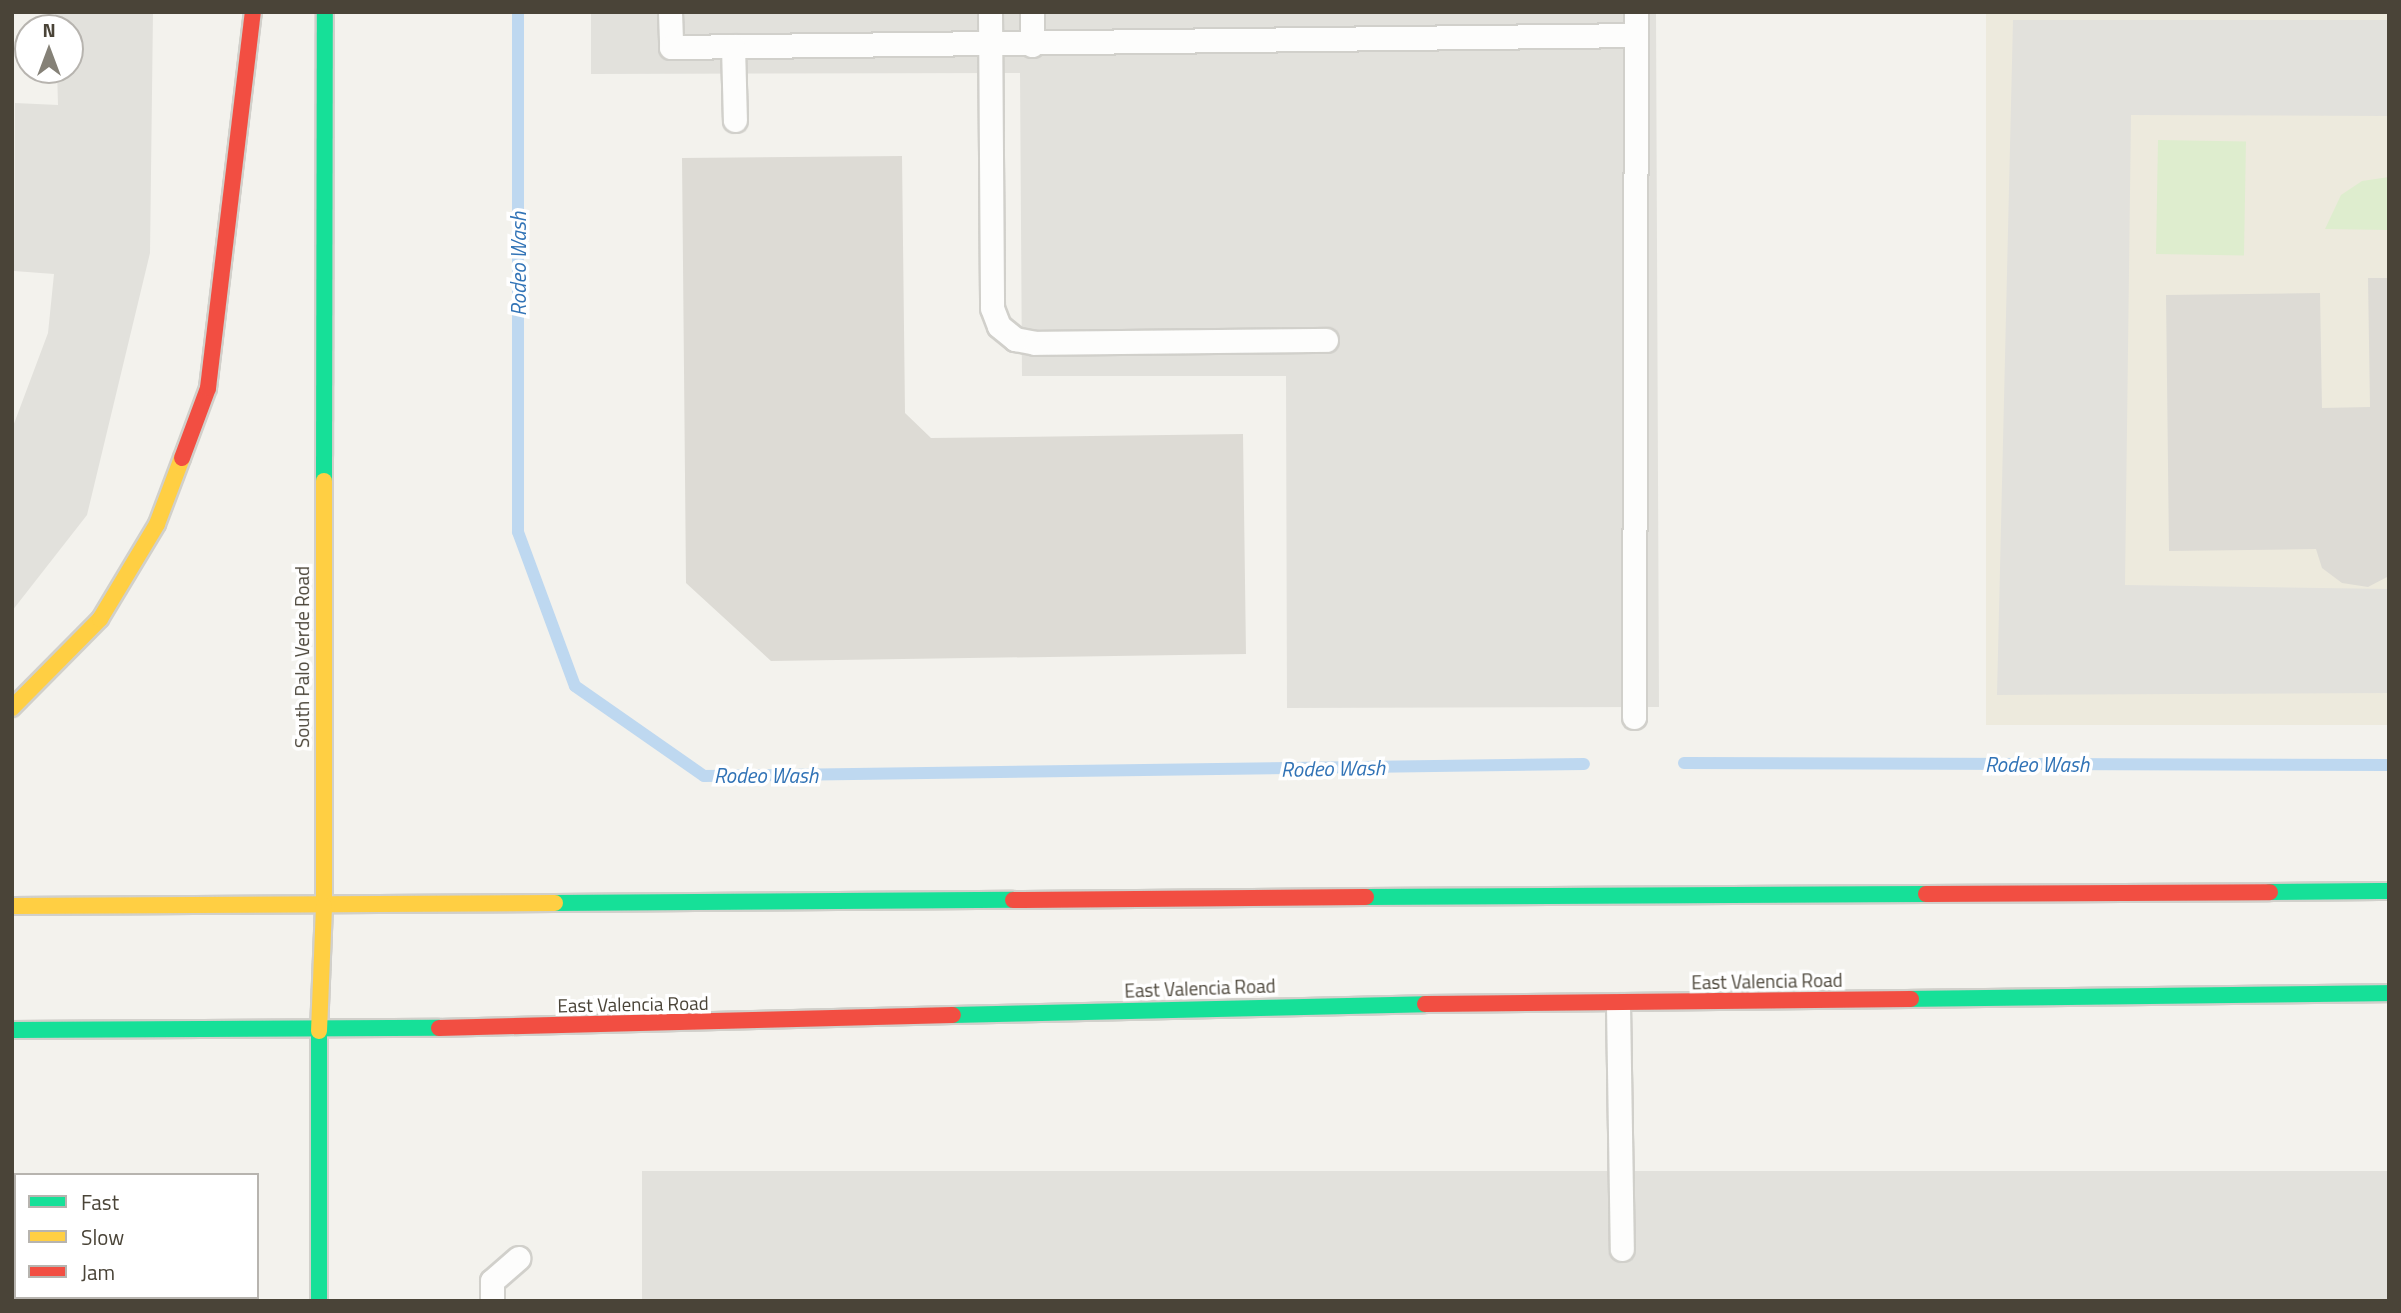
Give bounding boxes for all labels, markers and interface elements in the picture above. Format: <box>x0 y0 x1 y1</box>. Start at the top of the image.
north arrow <box>14 14 84 84</box>
text: N <box>42 15 56 44</box>
water label: Rodeo Wash <box>505 212 531 316</box>
street label: South Palo Verde Road <box>291 566 313 748</box>
water label: Rodeo Wash <box>1985 751 2089 777</box>
water label: Rodeo Wash <box>1281 754 1385 782</box>
water label: Rodeo Wash <box>714 762 818 788</box>
street label: East Valencia Road <box>1691 968 1843 994</box>
street label: East Valencia Road <box>1124 974 1276 1002</box>
street label: East Valencia Road <box>557 991 709 1017</box>
legend <box>14 1173 259 1299</box>
text: Fast <box>81 1186 119 1218</box>
text: Slow <box>81 1221 124 1253</box>
text: Jam <box>81 1256 115 1288</box>

